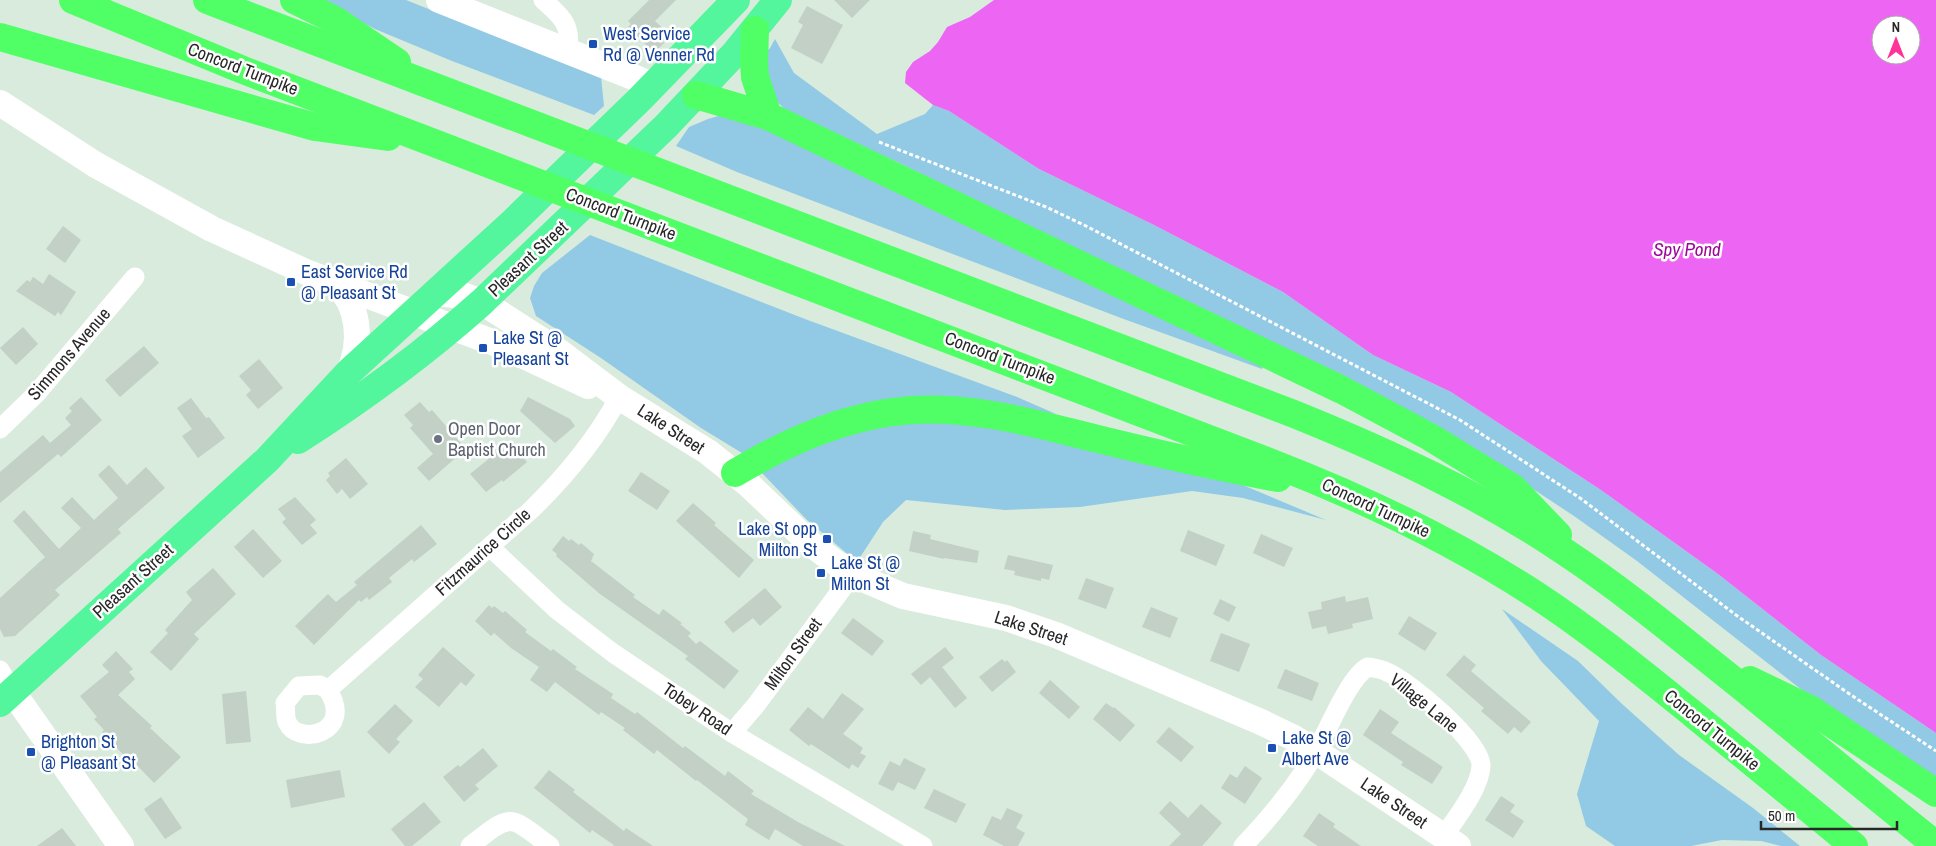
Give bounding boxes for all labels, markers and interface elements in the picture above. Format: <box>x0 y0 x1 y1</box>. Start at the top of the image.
north arrow <box>1871 15 1921 65</box>
text: N <box>1892 18 1900 36</box>
place label: West Service Rd @ Venner Rd <box>603 21 715 67</box>
street label: Concord Turnpike <box>184 36 302 101</box>
marker: West Service Rd @ Venner Rd <box>587 38 599 50</box>
street label: Concord Turnpike <box>562 181 680 246</box>
street label: Pleasant Street <box>482 215 573 302</box>
water label: Spy Pond <box>1653 236 1721 262</box>
place label: East Service Rd @ Pleasant St <box>301 259 408 305</box>
marker: East Service Rd @ Pleasant St <box>285 276 297 288</box>
street label: Simmons Avenue <box>21 302 116 405</box>
place label: Lake St @ Pleasant St <box>493 325 569 371</box>
street label: Concord Turnpike <box>941 325 1059 390</box>
marker: Lake St @ Pleasant St <box>477 342 489 354</box>
street label: Lake Street <box>633 398 710 460</box>
place label: Open Door Baptist Church <box>448 416 546 462</box>
marker: Open Door Baptist Church <box>432 433 444 445</box>
street label: Concord Turnpike <box>1318 472 1434 544</box>
street label: Fitzmaurice Circle <box>429 502 536 601</box>
place label: Lake St opp Milton St <box>738 516 817 562</box>
marker: Lake St opp Milton St <box>821 533 833 545</box>
street label: Pleasant Street <box>87 538 179 624</box>
place label: Lake St @ Milton St <box>831 550 900 596</box>
marker: Lake St @ Milton St <box>815 567 827 579</box>
street label: Lake Street <box>991 604 1071 651</box>
street label: Milton Street <box>758 613 827 695</box>
street label: Village Lane <box>1385 667 1464 738</box>
street label: Tobey Road <box>658 676 737 741</box>
street label: Concord Turnpike <box>1659 683 1765 776</box>
place label: Lake St @ Albert Ave <box>1281 725 1351 771</box>
place label: Brighton St @ Pleasant St <box>41 729 136 775</box>
marker: Lake St @ Albert Ave <box>1266 742 1278 754</box>
marker: Brighton St @ Pleasant St <box>25 746 37 758</box>
street label: Lake Street <box>1356 771 1433 834</box>
scale bar <box>1761 798 1897 830</box>
text: 50 m <box>1768 805 1795 826</box>

